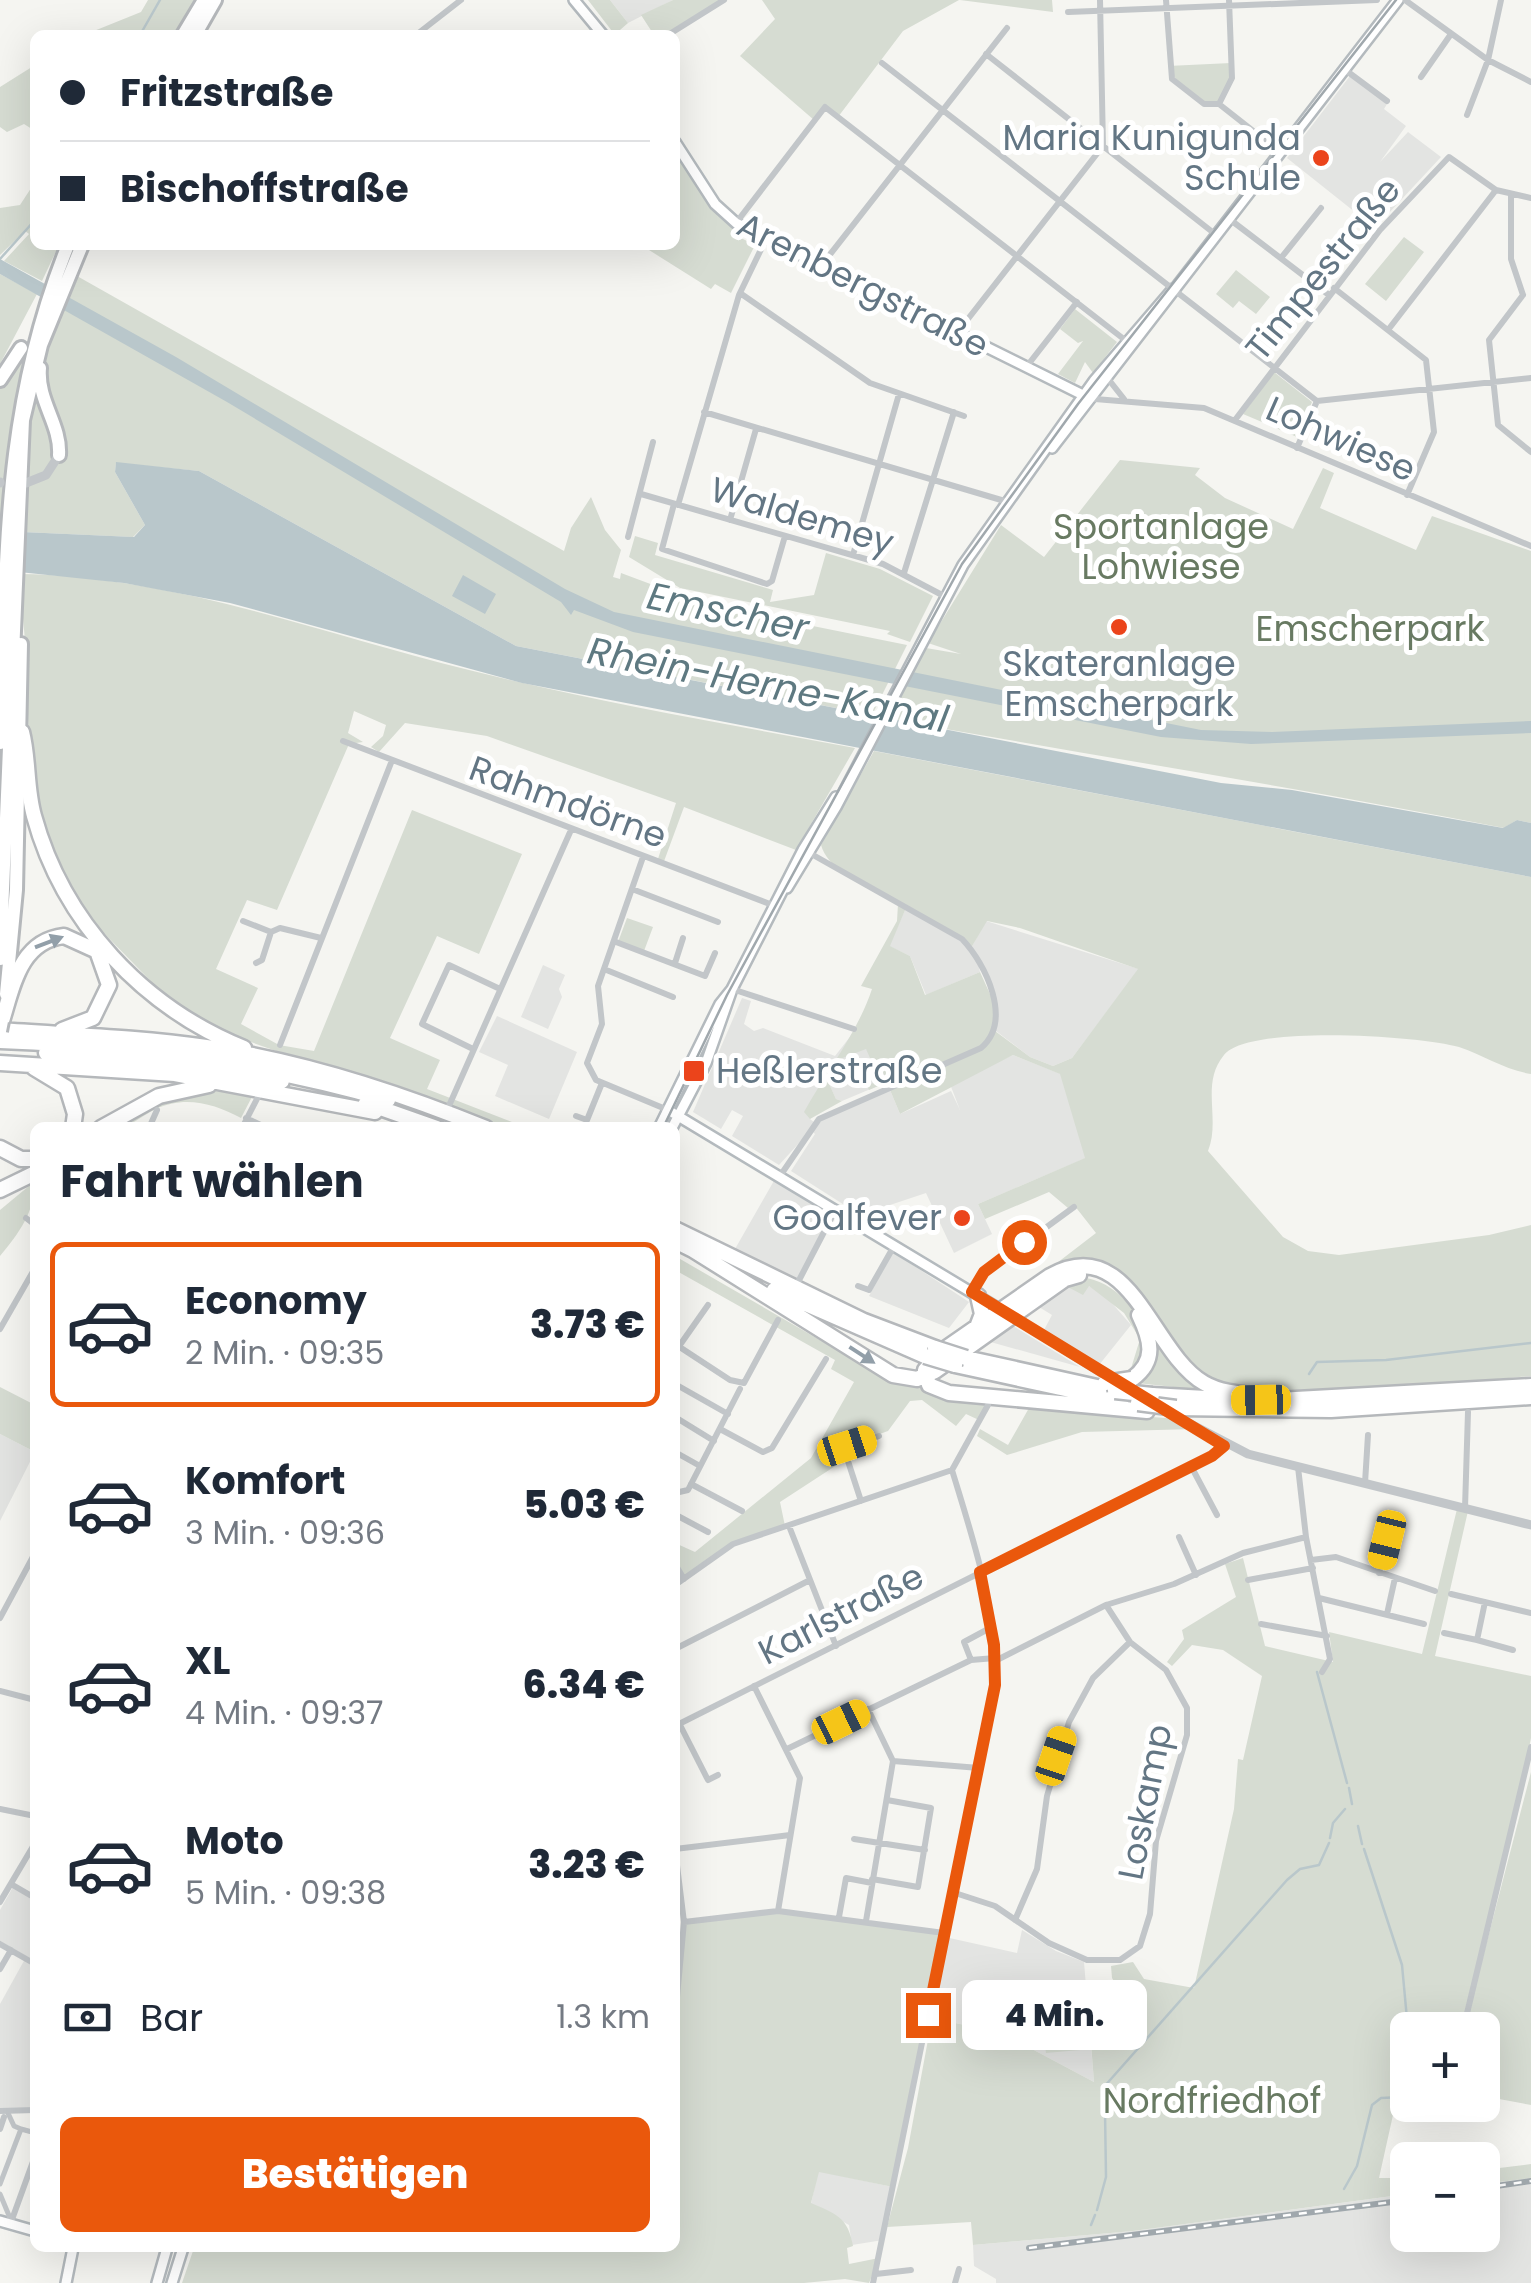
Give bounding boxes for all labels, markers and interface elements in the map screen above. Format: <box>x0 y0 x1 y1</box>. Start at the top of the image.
text: Fritzstraße <box>120 66 334 119</box>
place label: Maria Kunigunda Schule <box>1002 113 1301 202</box>
marker: Maria Kunigunda Schule <box>1310 147 1332 169</box>
text: Bischoffstraße <box>120 162 409 215</box>
street label: Timpestraße <box>1234 167 1412 370</box>
street label: Arenbergstraße <box>729 200 997 369</box>
street label: Lohwiese <box>1259 384 1424 493</box>
street label: Waldemey <box>704 464 900 567</box>
park label: Sportanlage Lohwiese <box>1053 502 1269 591</box>
water label: Emscher <box>643 569 814 655</box>
park label: Emscherpark <box>1255 604 1485 653</box>
marker: Skateranlage Emscherpark <box>1108 616 1130 638</box>
water label: Rhein-Herne-Kanal <box>583 624 954 746</box>
place label: Skateranlage Emscherpark <box>1002 639 1236 728</box>
street label: Rahmdörne <box>463 743 674 860</box>
one-way arrow <box>35 934 65 949</box>
place label: Heßlerstraße <box>716 1046 942 1095</box>
marker: Heßlerstraße <box>681 1058 707 1084</box>
text: Fahrt wählen <box>60 1150 364 1213</box>
place label: Goalfever <box>772 1193 942 1242</box>
marker: Goalfever <box>951 1207 973 1229</box>
route start <box>1002 1220 1047 1265</box>
text: Economy <box>185 1274 367 1327</box>
icon: car <box>65 1280 155 1370</box>
text: 3.73 € <box>530 1298 645 1351</box>
text: 2 Min. · 09:35 <box>185 1330 384 1375</box>
one-way arrow <box>848 1345 876 1363</box>
car <box>1231 1384 1291 1416</box>
car <box>814 1422 880 1470</box>
text: Komfort <box>185 1454 346 1507</box>
icon: car <box>65 1460 155 1550</box>
text: 5.03 € <box>523 1478 645 1531</box>
car <box>1365 1507 1409 1573</box>
text: 3 Min. · 09:36 <box>185 1510 385 1555</box>
street label: Karlstraße <box>750 1551 932 1676</box>
text: XL <box>185 1634 230 1687</box>
icon: car <box>65 1640 155 1730</box>
text: 6.34 € <box>523 1658 645 1711</box>
text: 4 Min. · 09:37 <box>185 1690 384 1735</box>
car <box>807 1695 875 1749</box>
street label: Loskamp <box>1105 1720 1184 1884</box>
car <box>1032 1723 1080 1789</box>
text: Moto <box>185 1814 284 1867</box>
icon: car <box>65 1820 155 1910</box>
text: 3.23 € <box>528 1838 645 1891</box>
text: 5 Min. · 09:38 <box>185 1870 386 1915</box>
callout: 4 Min. <box>963 1980 1148 2050</box>
icon: cash <box>60 1990 115 2045</box>
text: Bar <box>140 1991 203 2044</box>
text: 4 Min. <box>1005 1992 1104 2037</box>
route end <box>906 1993 951 2038</box>
text: 1.3 km <box>556 1994 650 2039</box>
map controls <box>1390 2012 1500 2252</box>
button: + <box>1390 2012 1500 2122</box>
park label: Nordfriedhof <box>1103 2076 1321 2125</box>
button: Bestätigen <box>60 2117 650 2232</box>
button: − <box>1390 2142 1500 2252</box>

